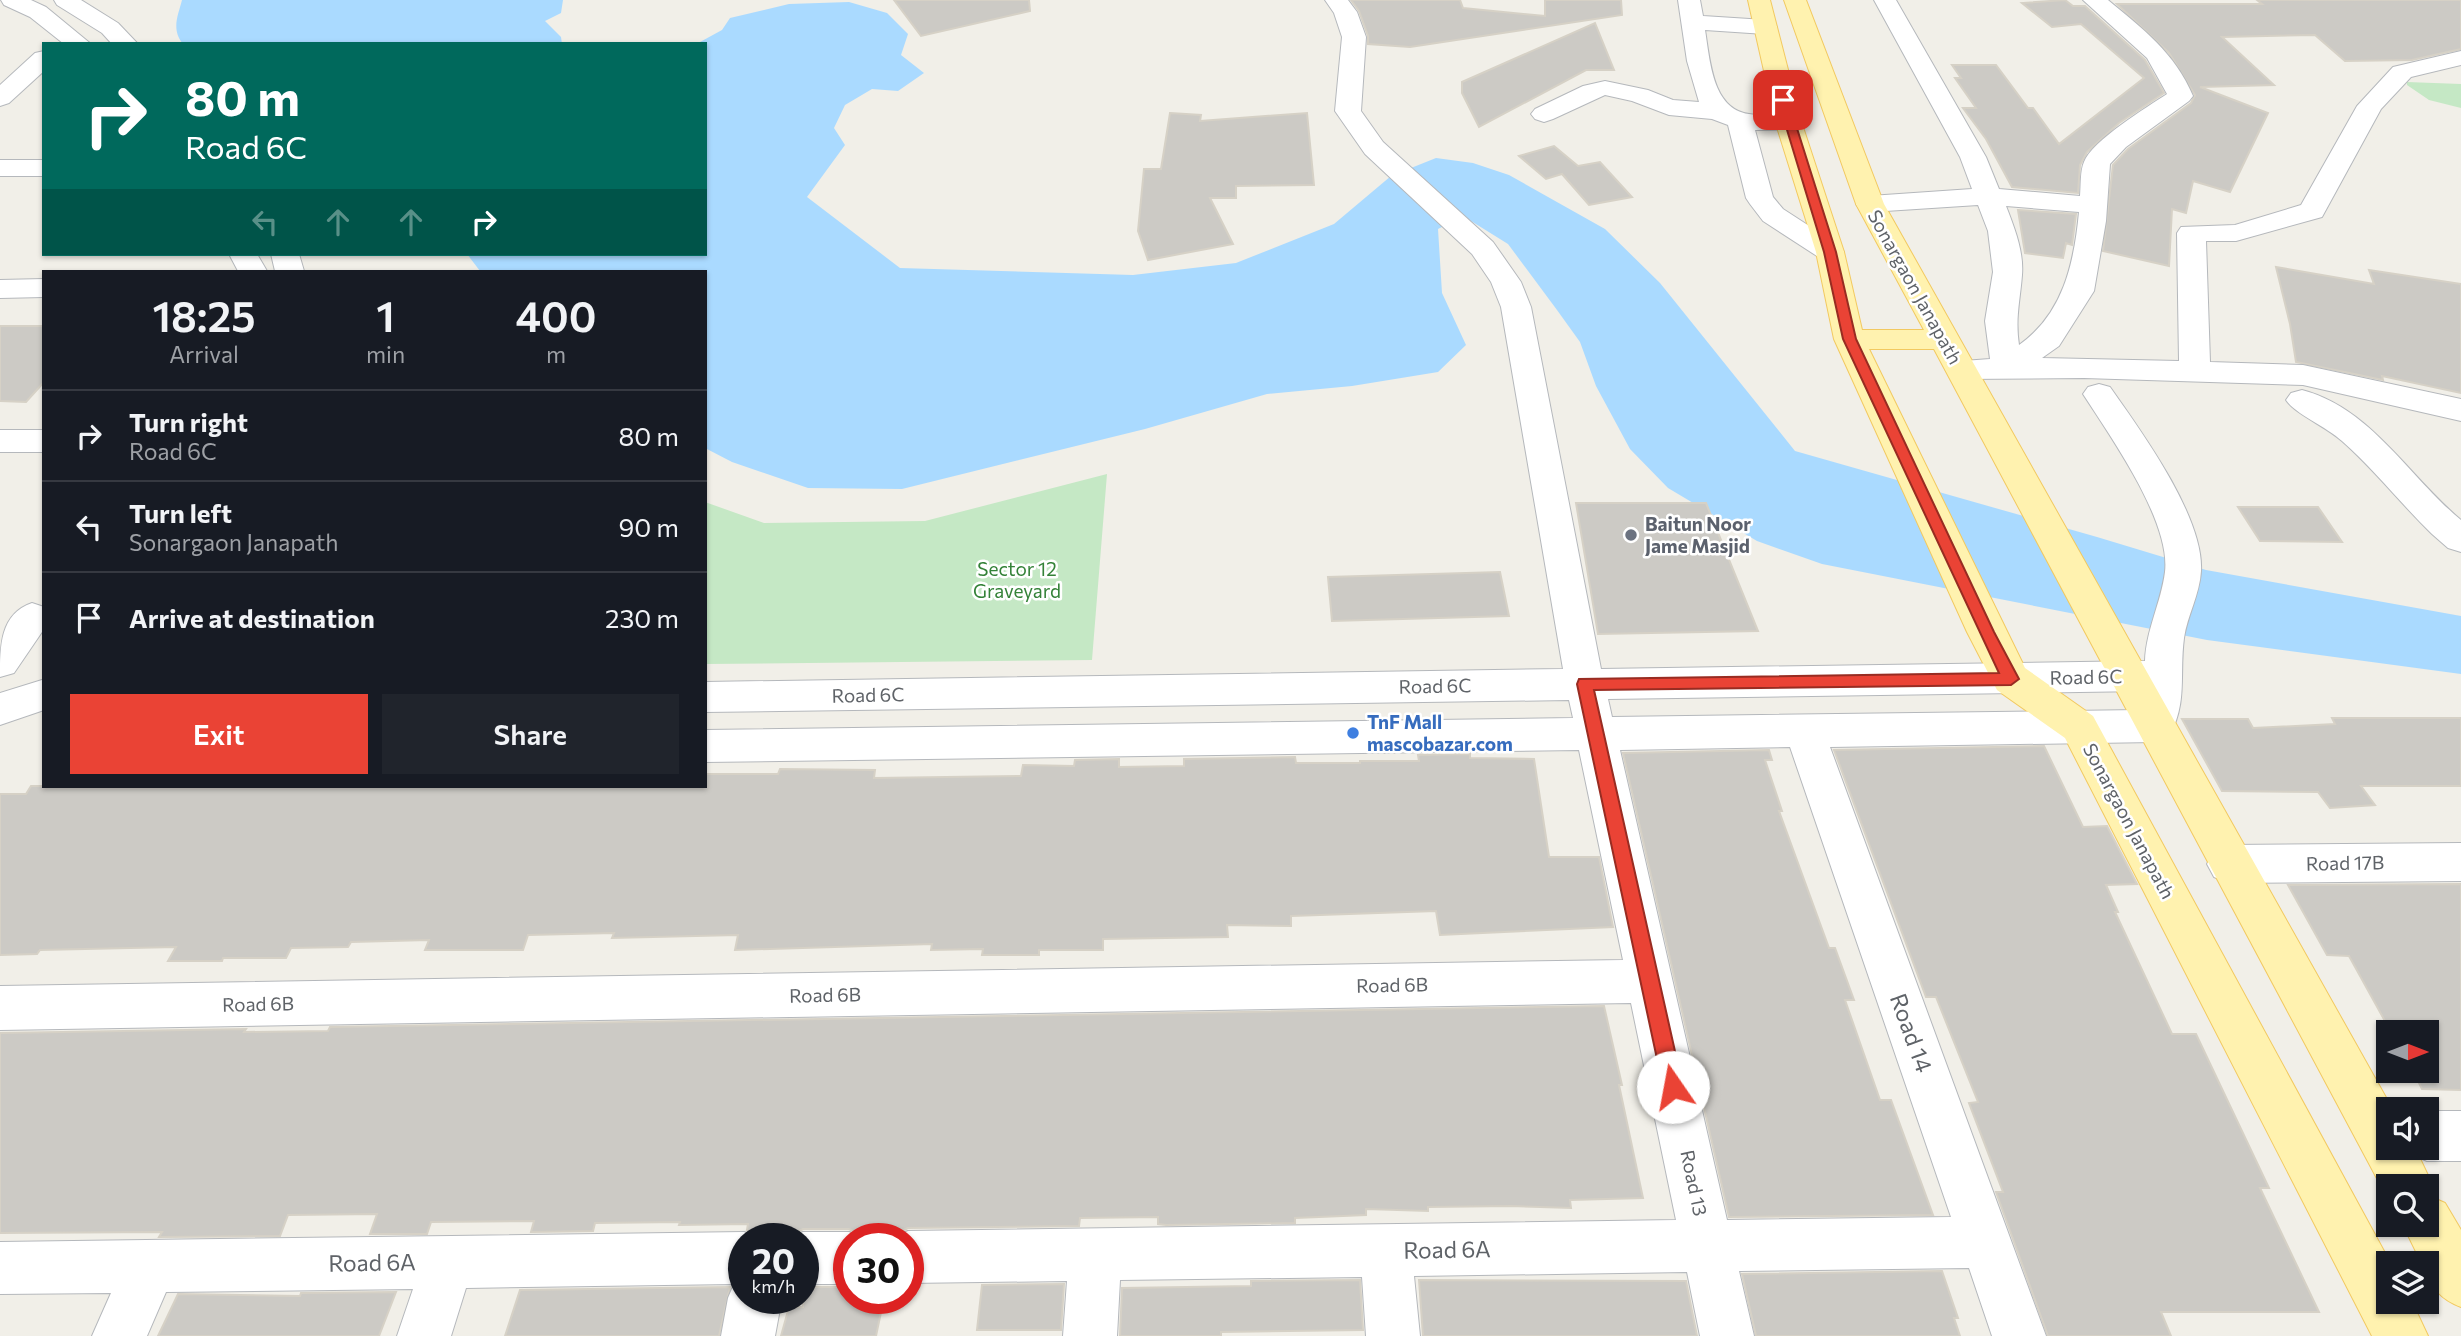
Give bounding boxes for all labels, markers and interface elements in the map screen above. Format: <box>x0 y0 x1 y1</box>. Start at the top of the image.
text: 80 m <box>185 66 300 126</box>
icon: right <box>70 70 161 161</box>
pin <box>1753 70 1813 130</box>
icon: arrive <box>1764 81 1802 119</box>
text: Road 6C <box>185 126 307 166</box>
icon: left <box>246 203 284 241</box>
icon: ahead <box>319 203 357 241</box>
icon: ahead <box>392 203 430 241</box>
icon: right <box>465 203 503 241</box>
street label: Sonargaon Janapath <box>1863 206 1967 368</box>
text: 18:25 <box>152 289 256 341</box>
text: 1 <box>376 289 395 341</box>
text: 400 <box>516 289 597 341</box>
text: Arrival <box>169 340 239 368</box>
text: min <box>366 340 405 368</box>
text: m <box>546 340 566 368</box>
text: Turn right <box>129 406 248 437</box>
icon: right <box>70 417 108 455</box>
text: 80 m <box>619 420 679 451</box>
text: Road 6C <box>129 437 217 465</box>
text: Turn left <box>129 497 232 528</box>
icon: left <box>70 508 108 546</box>
text: 90 m <box>619 511 679 542</box>
place label: Baitun Noor Jame Masjid <box>1645 512 1751 557</box>
marker: Baitun Noor Jame Masjid <box>1623 527 1639 543</box>
text: Sonargaon Janapath <box>129 528 338 556</box>
park label: Sector 12 Graveyard <box>973 557 1061 602</box>
icon: arrive <box>70 599 108 637</box>
text: Arrive at destination <box>129 602 375 633</box>
text: 230 m <box>605 602 679 633</box>
street label: Road 6C <box>2050 664 2122 689</box>
street label: Road 6C <box>1399 673 1471 698</box>
street label: Road 6C <box>832 682 904 707</box>
button: Exit <box>70 694 368 774</box>
button: Share <box>382 694 679 774</box>
place label: TnF Mall mascobazar.com <box>1367 710 1513 755</box>
marker: TnF Mall mascobazar.com <box>1345 725 1361 741</box>
street label: Sonargaon Janapath <box>2079 739 2180 903</box>
street label: Road 17B <box>2306 850 2384 875</box>
street label: Road 6B <box>1356 972 1428 997</box>
street label: Road 6B <box>789 982 861 1007</box>
street label: Road 14 <box>1885 989 1939 1076</box>
street label: Road 6B <box>222 991 294 1016</box>
north arrow <box>2376 1020 2440 1083</box>
map controls <box>2376 1020 2439 1314</box>
position arrow <box>1636 1050 1710 1124</box>
button: sound <box>2376 1097 2439 1160</box>
street label: Road 13 <box>1676 1148 1713 1218</box>
button: search <box>2376 1174 2439 1237</box>
speed limit sign: 30 <box>833 1223 924 1314</box>
street label: Road 6A <box>1403 1234 1491 1264</box>
text: 20 <box>752 1238 795 1281</box>
street label: Road 6A <box>328 1247 416 1277</box>
button: layers <box>2376 1251 2439 1314</box>
text: km/h <box>752 1275 795 1297</box>

